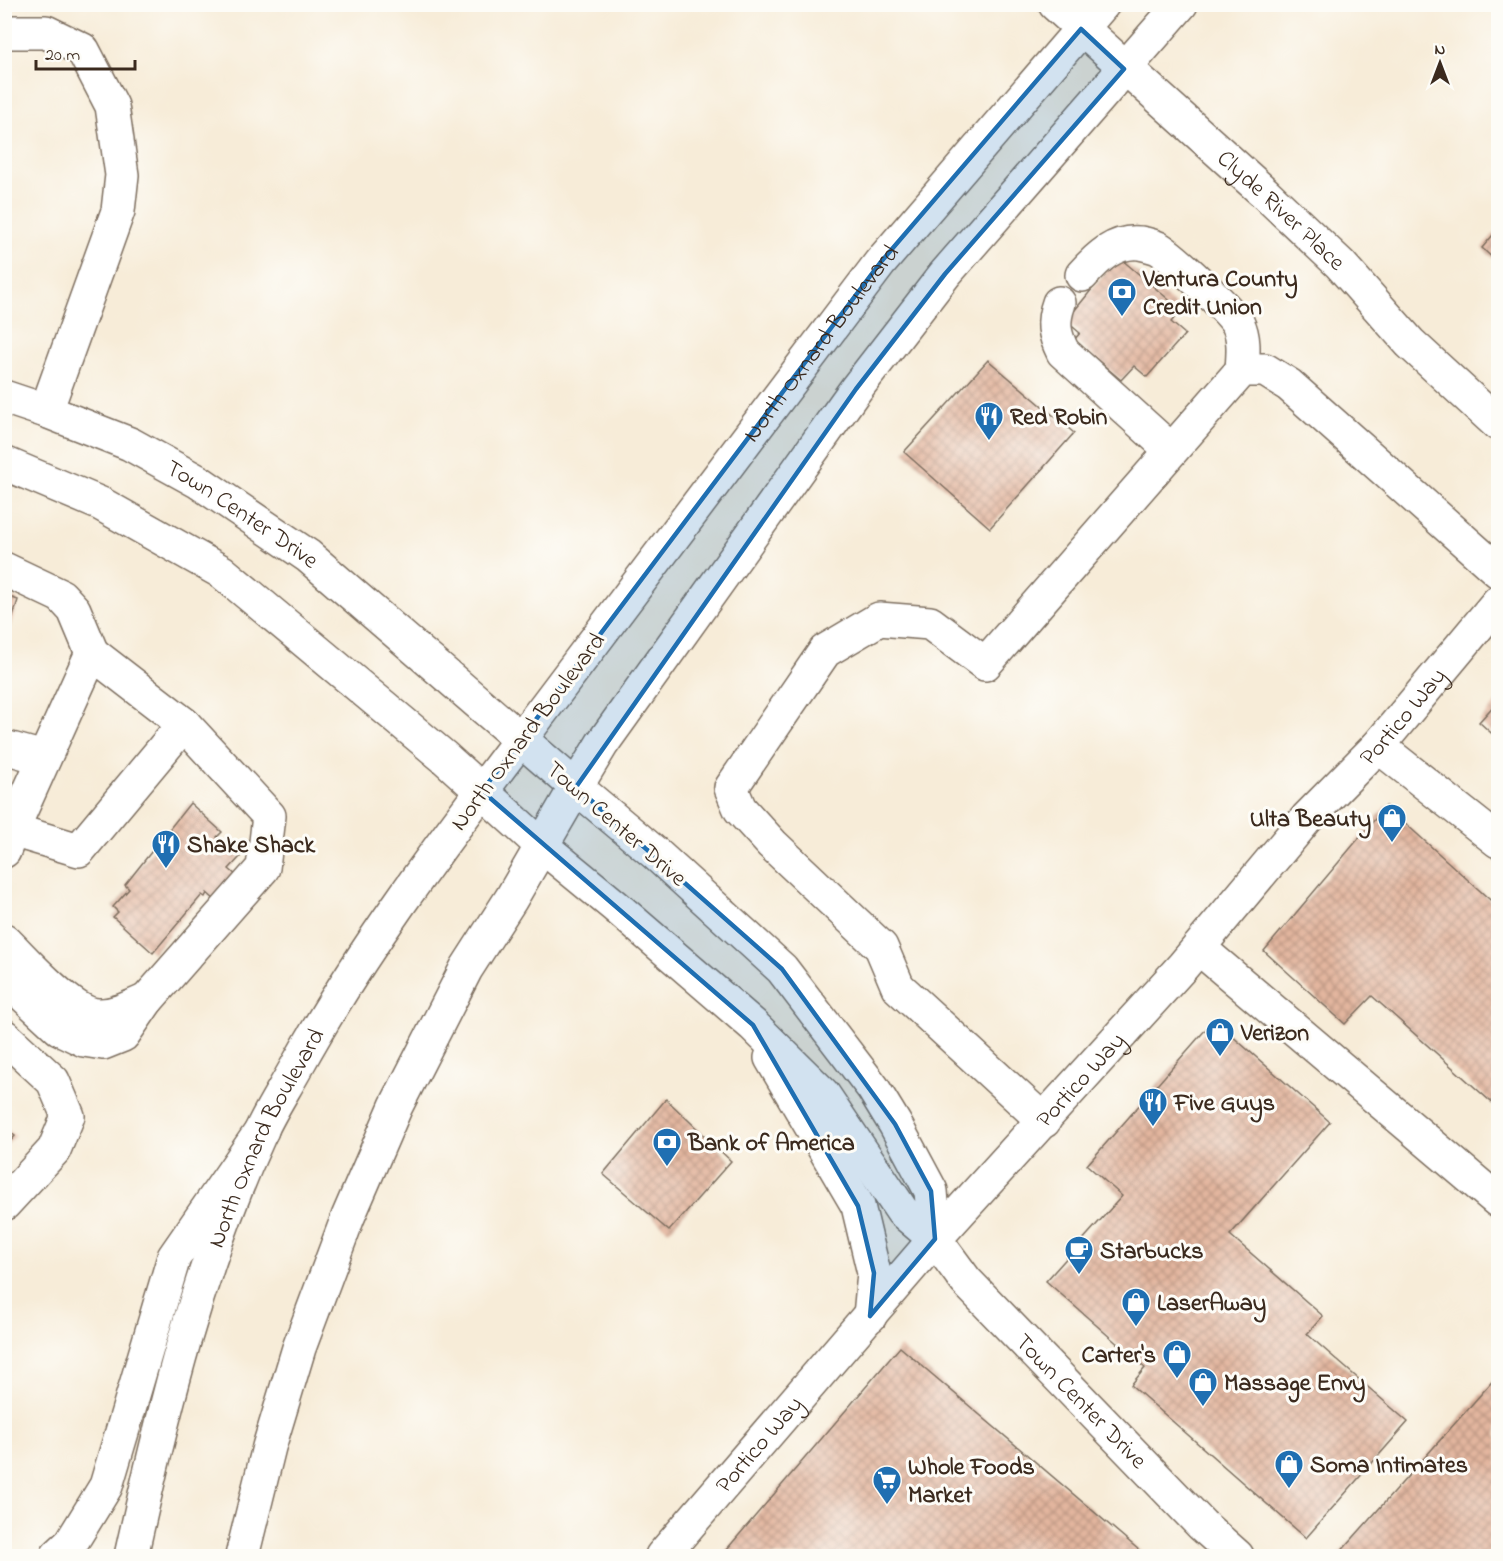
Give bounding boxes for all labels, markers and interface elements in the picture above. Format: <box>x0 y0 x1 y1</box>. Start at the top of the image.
scale bar <box>36 33 135 71</box>
north arrow <box>1410 33 1470 93</box>
text: N <box>1435 38 1446 62</box>
text: 20 m <box>45 43 80 69</box>
street label: Clyde River Place <box>1208 143 1352 280</box>
street label: North Oxnard Boulevard <box>736 237 909 450</box>
place label: Ventura County Credit Union <box>1142 263 1298 326</box>
bank icon: Ventura County Credit Union <box>1106 276 1138 318</box>
restaurant icon: Red Robin <box>973 400 1005 442</box>
place label: Red Robin <box>1010 401 1108 436</box>
street label: Town Center Drive <box>159 452 326 578</box>
street label: North Oxnard Boulevard <box>443 626 616 839</box>
street label: Portico Way <box>1353 661 1457 775</box>
street label: Town Center Drive <box>537 754 694 896</box>
shop icon: Ulta Beauty <box>1376 802 1408 844</box>
place label: Ulta Beauty <box>1250 803 1371 839</box>
restaurant icon: Shake Shack <box>150 828 182 870</box>
place label: Shake Shack <box>187 829 315 864</box>
shop icon: Verizon <box>1204 1016 1236 1058</box>
place label: Verizon <box>1240 1017 1309 1052</box>
street label: North Oxnard Boulevard <box>200 1022 335 1253</box>
street label: Portico Way <box>1029 1025 1136 1137</box>
restaurant icon: Five Guys <box>1137 1086 1169 1128</box>
place label: Five Guys <box>1173 1087 1275 1123</box>
bank icon: Bank of America <box>651 1126 683 1168</box>
place label: Bank of America <box>687 1127 855 1162</box>
cafe icon: Starbucks <box>1063 1234 1095 1276</box>
place label: Starbucks <box>1100 1235 1204 1270</box>
shop icon: LaserAway <box>1120 1286 1152 1328</box>
place label: LaserAway <box>1157 1287 1266 1323</box>
street label: Town Center Drive <box>1006 1326 1154 1478</box>
shop icon: Carter's <box>1161 1338 1193 1380</box>
place label: Carter's <box>1081 1339 1156 1374</box>
shop icon: Massage Envy <box>1187 1366 1219 1408</box>
place label: Massage Envy <box>1224 1367 1365 1403</box>
street label: Portico Way <box>708 1389 813 1502</box>
shop icon: Soma Intimates <box>1273 1448 1305 1490</box>
place label: Soma Intimates <box>1310 1449 1468 1484</box>
place label: Whole Foods Market <box>908 1451 1035 1514</box>
supermarket icon: Whole Foods Market <box>871 1464 903 1506</box>

